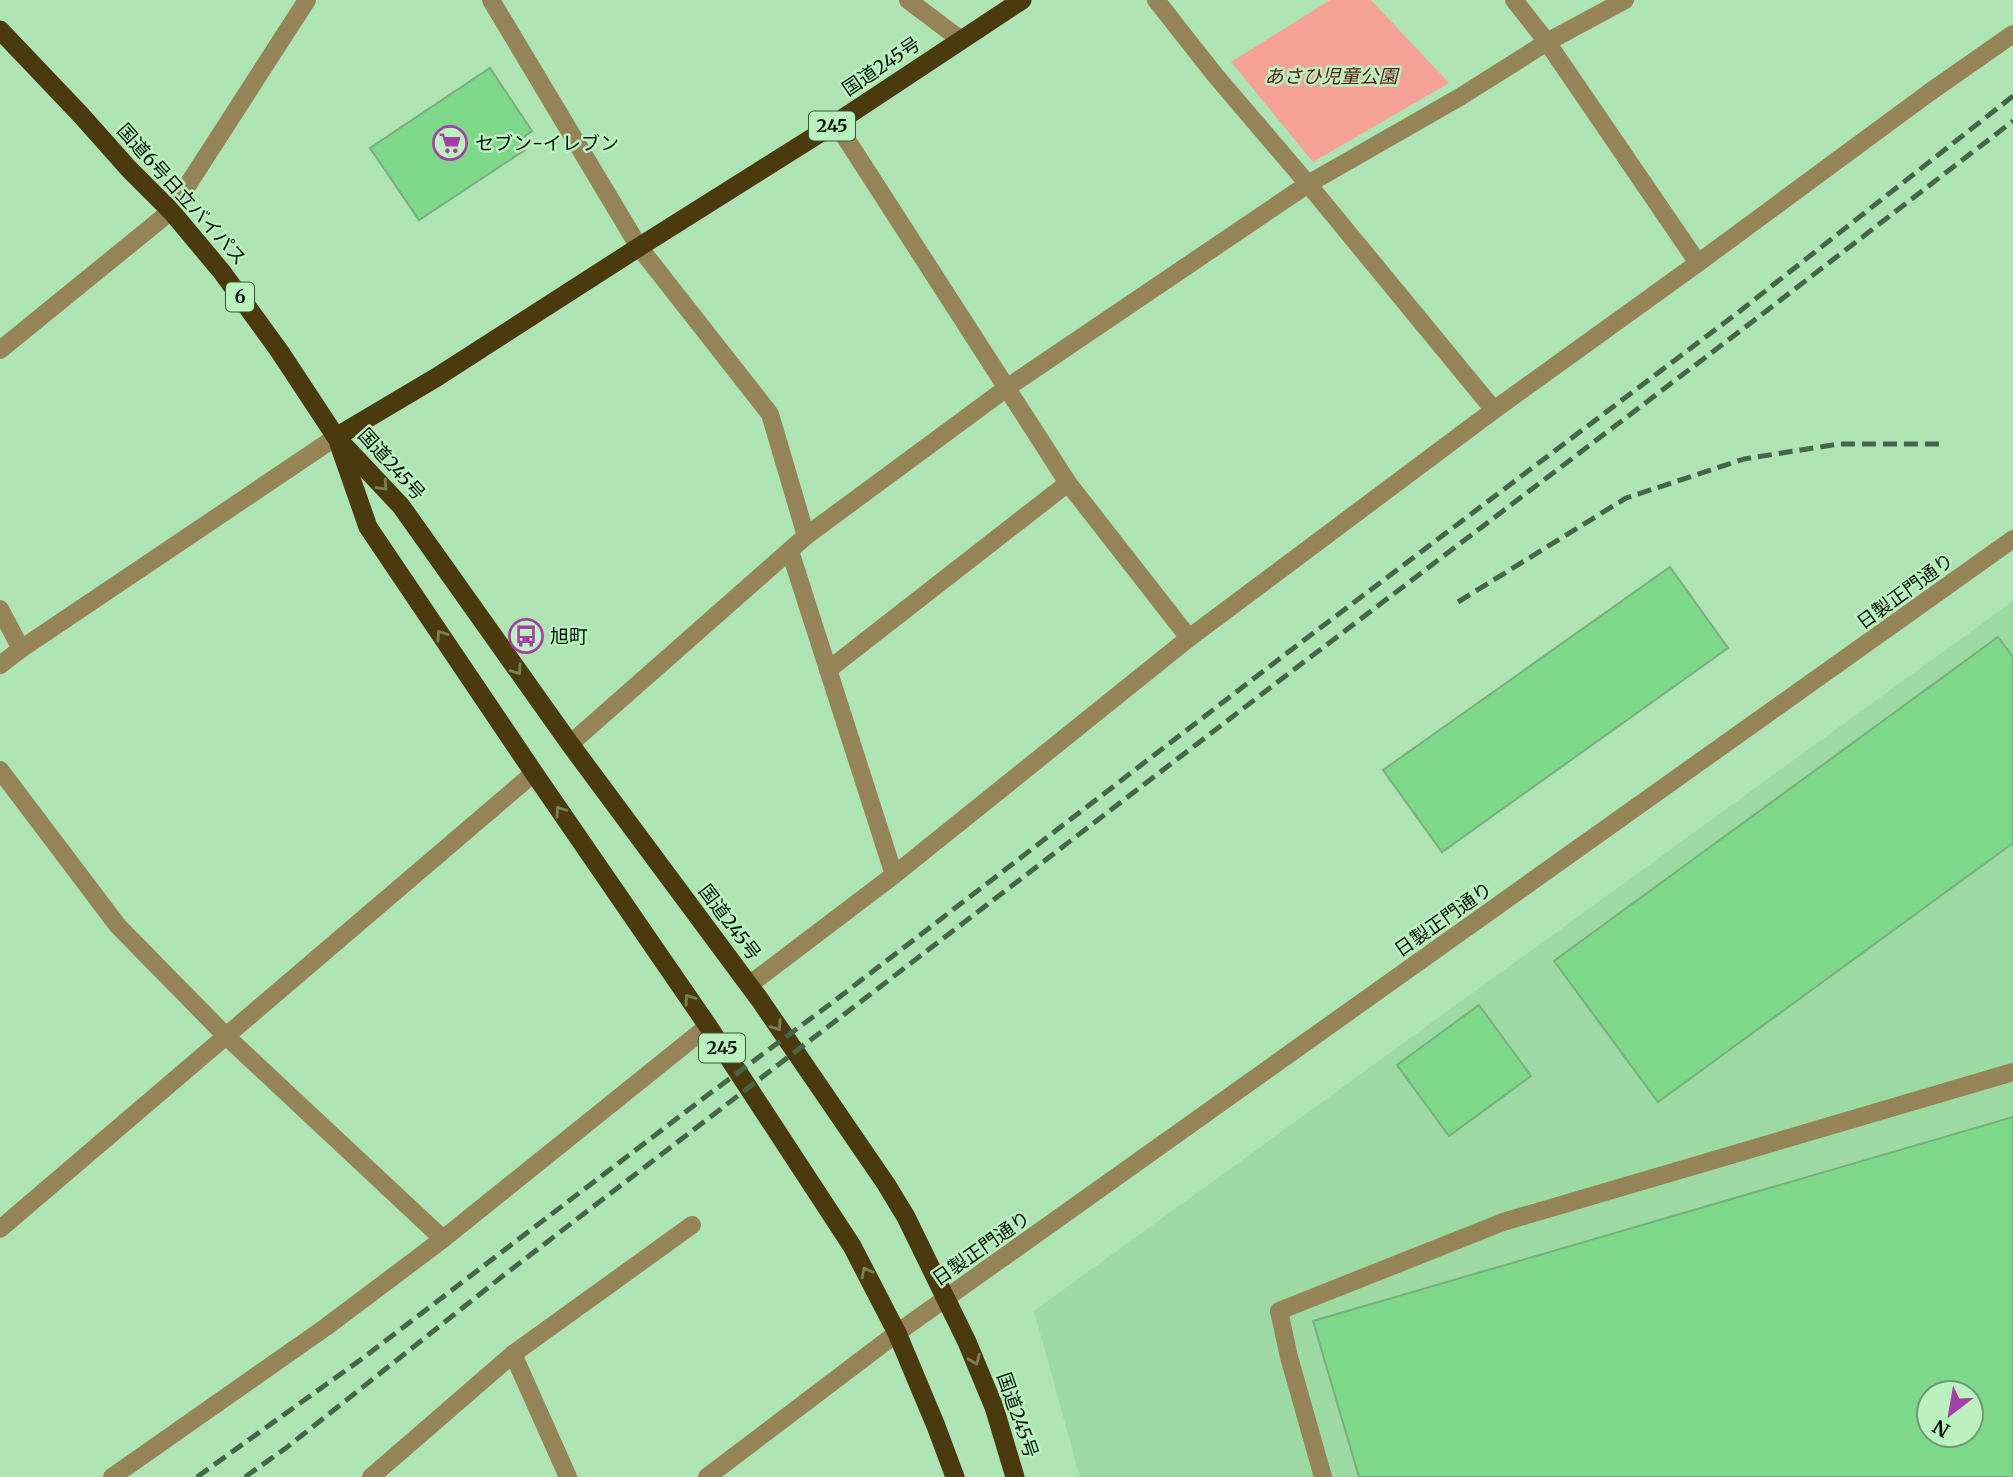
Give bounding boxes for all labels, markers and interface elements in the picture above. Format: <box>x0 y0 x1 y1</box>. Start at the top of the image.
street label: 国道245号 <box>837 31 925 101</box>
park label: あさひ児童公園 <box>1264 64 1400 88</box>
road number: 245 <box>809 112 855 140</box>
street label: 国道6号日立バイパス <box>112 118 252 270</box>
supermarket icon: セブン-イレブン <box>431 124 469 162</box>
place label: セブン-イレブン <box>475 131 619 155</box>
road number: 6 <box>226 282 254 312</box>
street label: 国道245号 <box>353 423 431 505</box>
one-way arrow <box>375 478 387 491</box>
street label: 日製正門通り <box>1852 548 1958 634</box>
bus stop icon: 旭町 <box>507 617 545 655</box>
place label: 旭町 <box>550 624 588 648</box>
one-way arrow <box>436 630 449 643</box>
one-way arrow <box>509 662 521 675</box>
one-way arrow <box>556 806 568 819</box>
street label: 日製正門通り <box>1389 876 1497 962</box>
street label: 国道245号 <box>694 879 766 965</box>
one-way arrow <box>685 994 697 1007</box>
one-way arrow <box>769 1018 781 1031</box>
road number: 245 <box>699 1034 745 1063</box>
street label: 日製正門通り <box>927 1205 1035 1291</box>
one-way arrow <box>860 1267 874 1279</box>
one-way arrow <box>966 1354 980 1366</box>
street label: 国道245号 <box>992 1369 1044 1461</box>
north arrow <box>1915 1379 1985 1449</box>
text: N <box>1929 1414 1954 1443</box>

